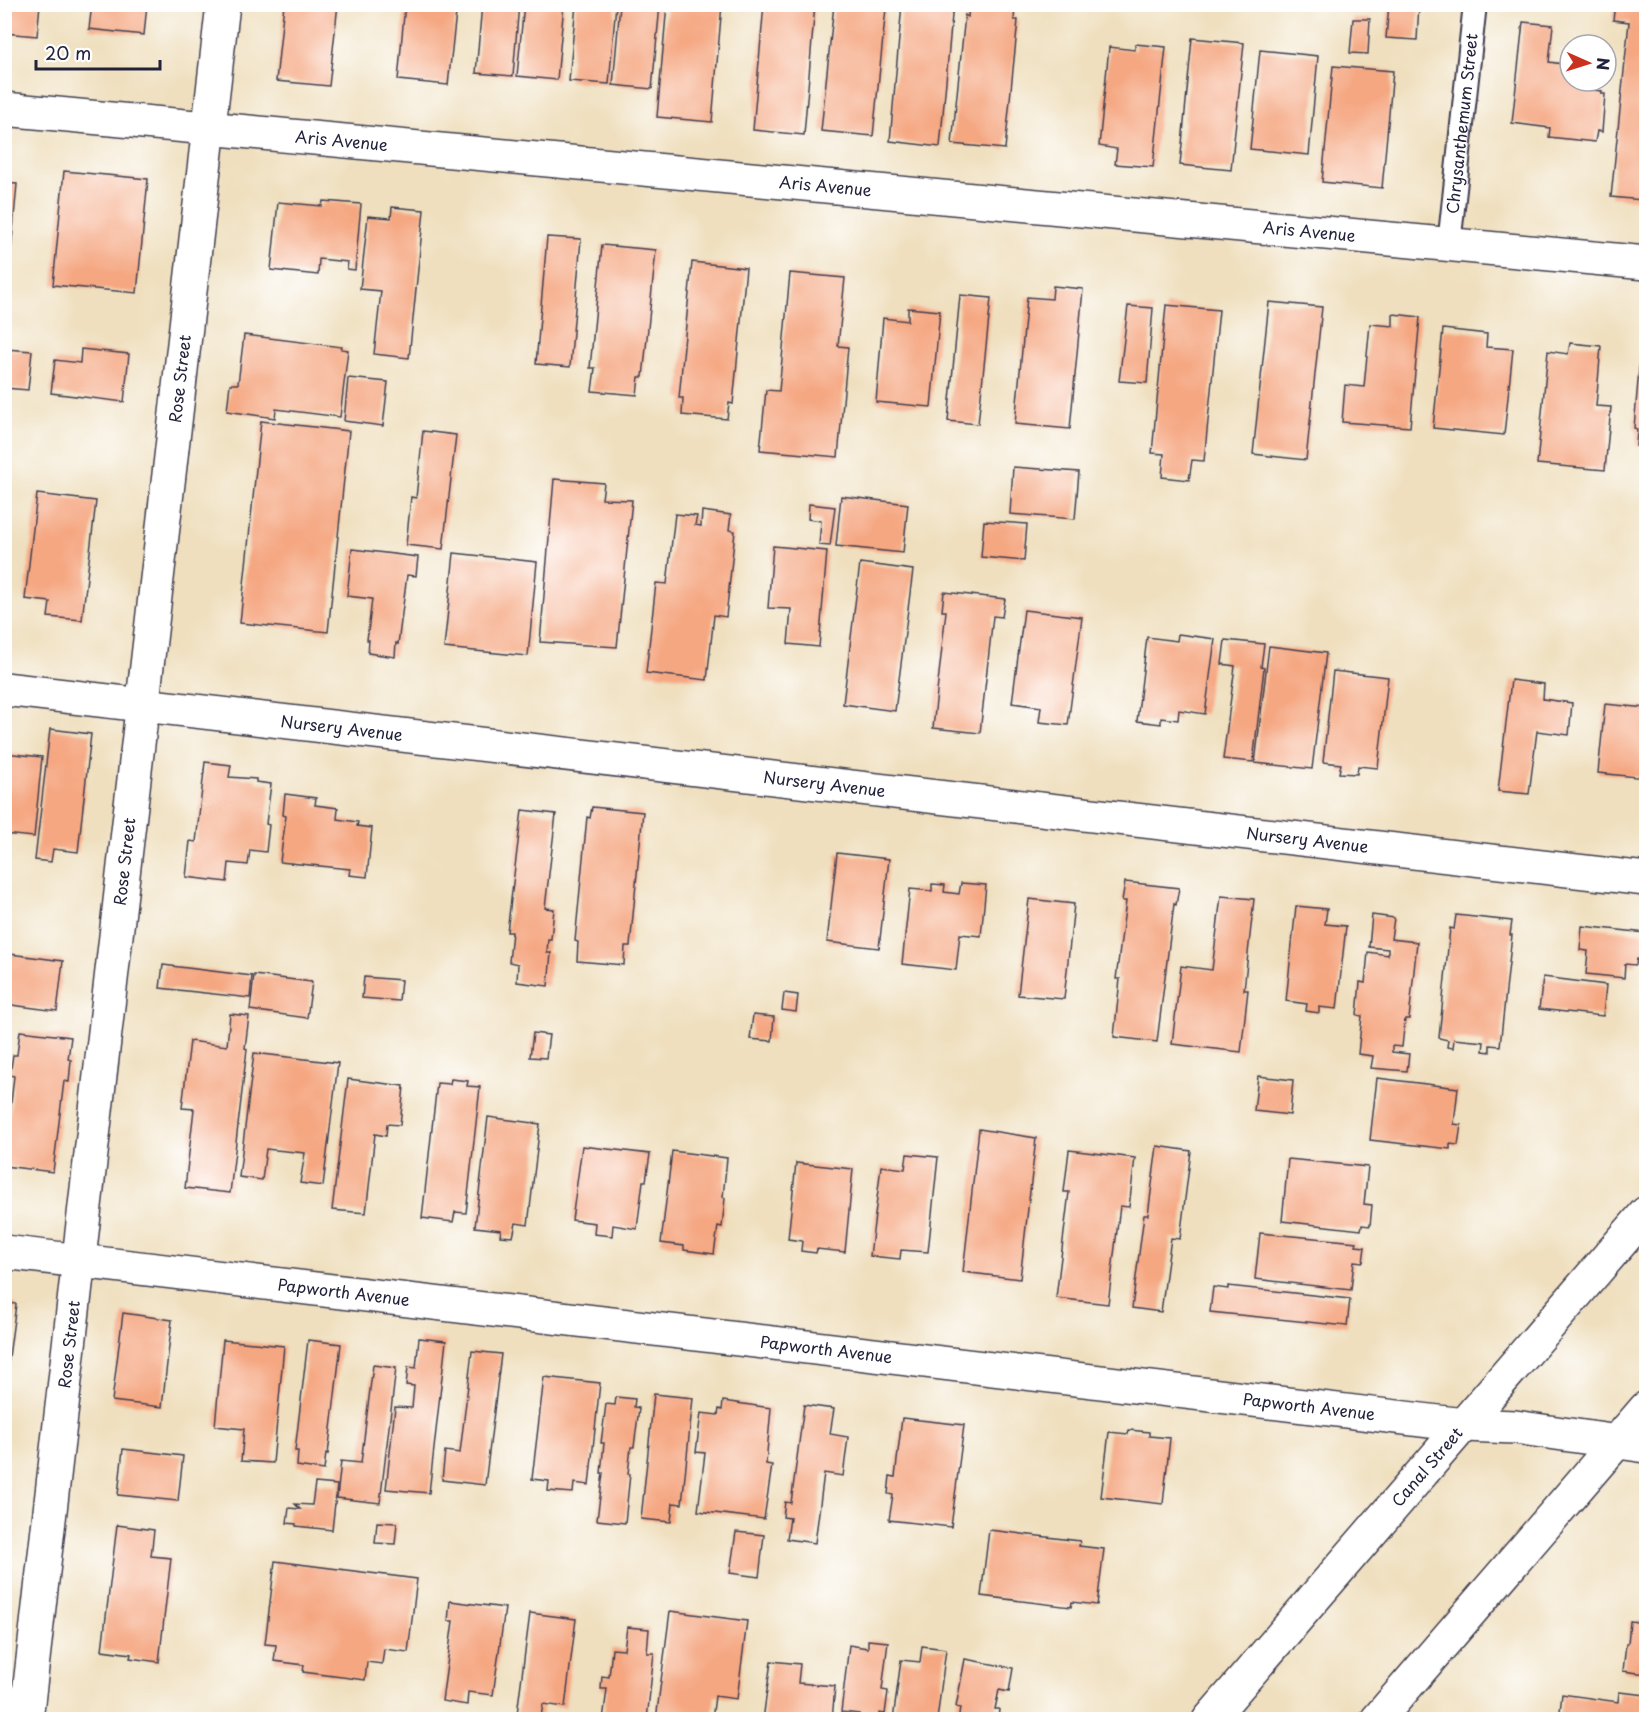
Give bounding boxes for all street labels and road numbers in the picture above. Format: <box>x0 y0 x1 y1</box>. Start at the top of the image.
street label: Chrysanthemum Street <box>1439 32 1483 215</box>
street label: Aris Avenue <box>294 123 389 156</box>
street label: Aris Avenue <box>778 169 873 201</box>
street label: Aris Avenue <box>1262 214 1357 247</box>
street label: Rose Street <box>162 333 196 424</box>
street label: Nursery Avenue <box>280 708 404 746</box>
street label: Nursery Avenue <box>762 764 887 802</box>
street label: Rose Street <box>107 816 141 907</box>
street label: Nursery Avenue <box>1245 820 1370 858</box>
street label: Papworth Avenue <box>276 1272 411 1311</box>
street label: Rose Street <box>51 1299 85 1390</box>
street label: Papworth Avenue <box>759 1329 894 1368</box>
street label: Papworth Avenue <box>1242 1386 1377 1425</box>
street label: Canal Street <box>1385 1421 1468 1512</box>

